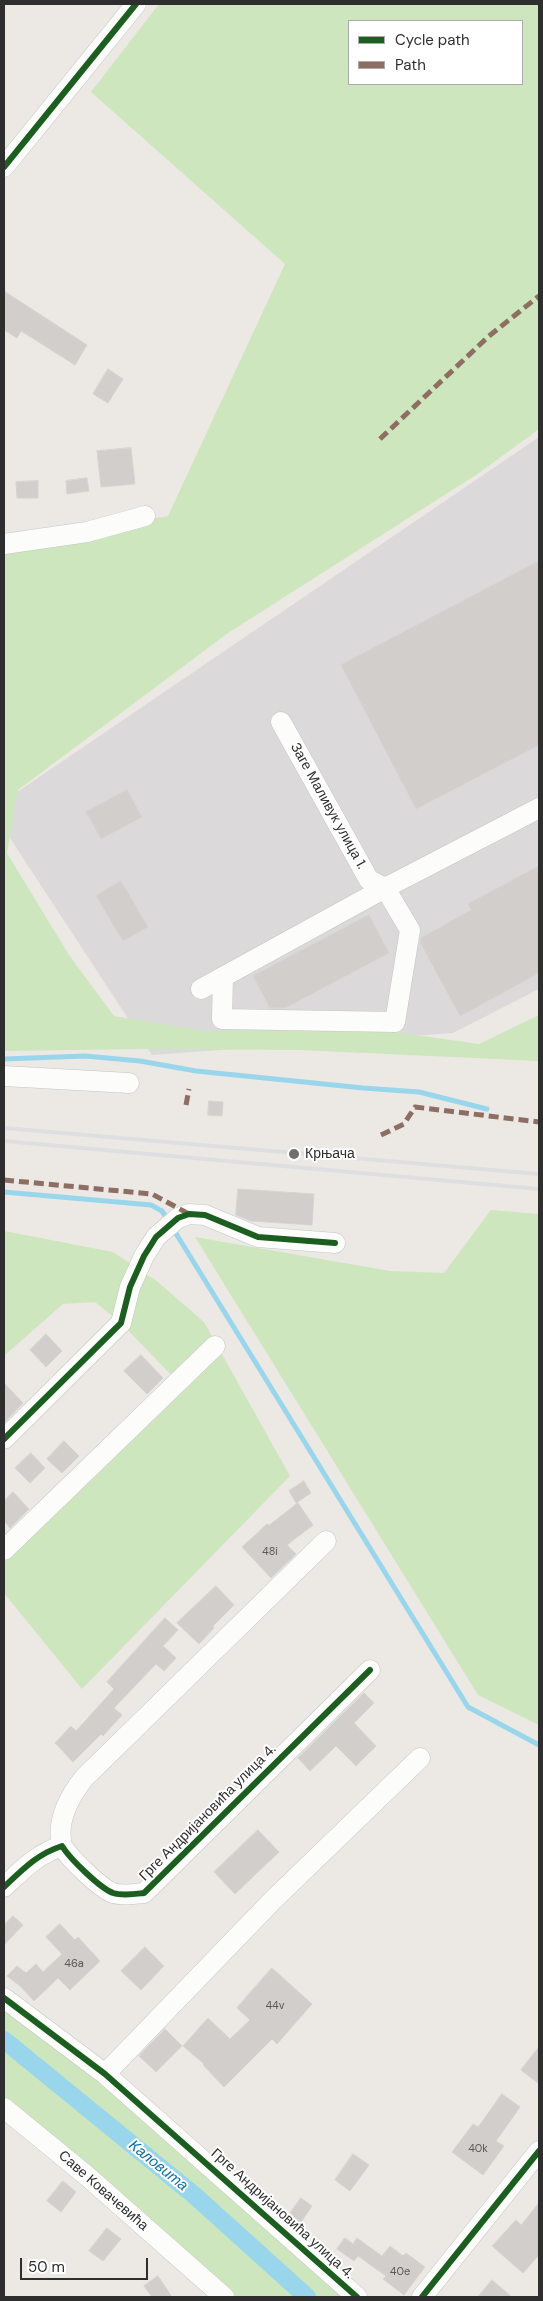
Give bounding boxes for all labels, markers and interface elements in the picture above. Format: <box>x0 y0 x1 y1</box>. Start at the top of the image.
legend <box>348 20 523 85</box>
text: Cycle path <box>395 30 470 50</box>
text: Path <box>395 55 426 75</box>
street label: Заге Маливук улица 1. <box>286 740 370 872</box>
place label: Крњача <box>305 1146 355 1162</box>
marker: Крњача <box>287 1147 301 1161</box>
house number: 48i <box>262 1545 278 1559</box>
street label: Грге Андријановића улица 4. <box>136 1741 280 1885</box>
house number: 46a <box>64 1957 84 1971</box>
house number: 44v <box>265 1999 285 2013</box>
water label: Каловита <box>125 2137 191 2195</box>
house number: 40k <box>468 2142 488 2156</box>
street label: Грге Андријановића улица 4. <box>207 2145 357 2283</box>
street label: Саве Ковачевића <box>55 2147 151 2235</box>
scale bar <box>22 2248 150 2280</box>
text: 50 m <box>28 2257 65 2277</box>
house number: 40e <box>390 2265 410 2279</box>

